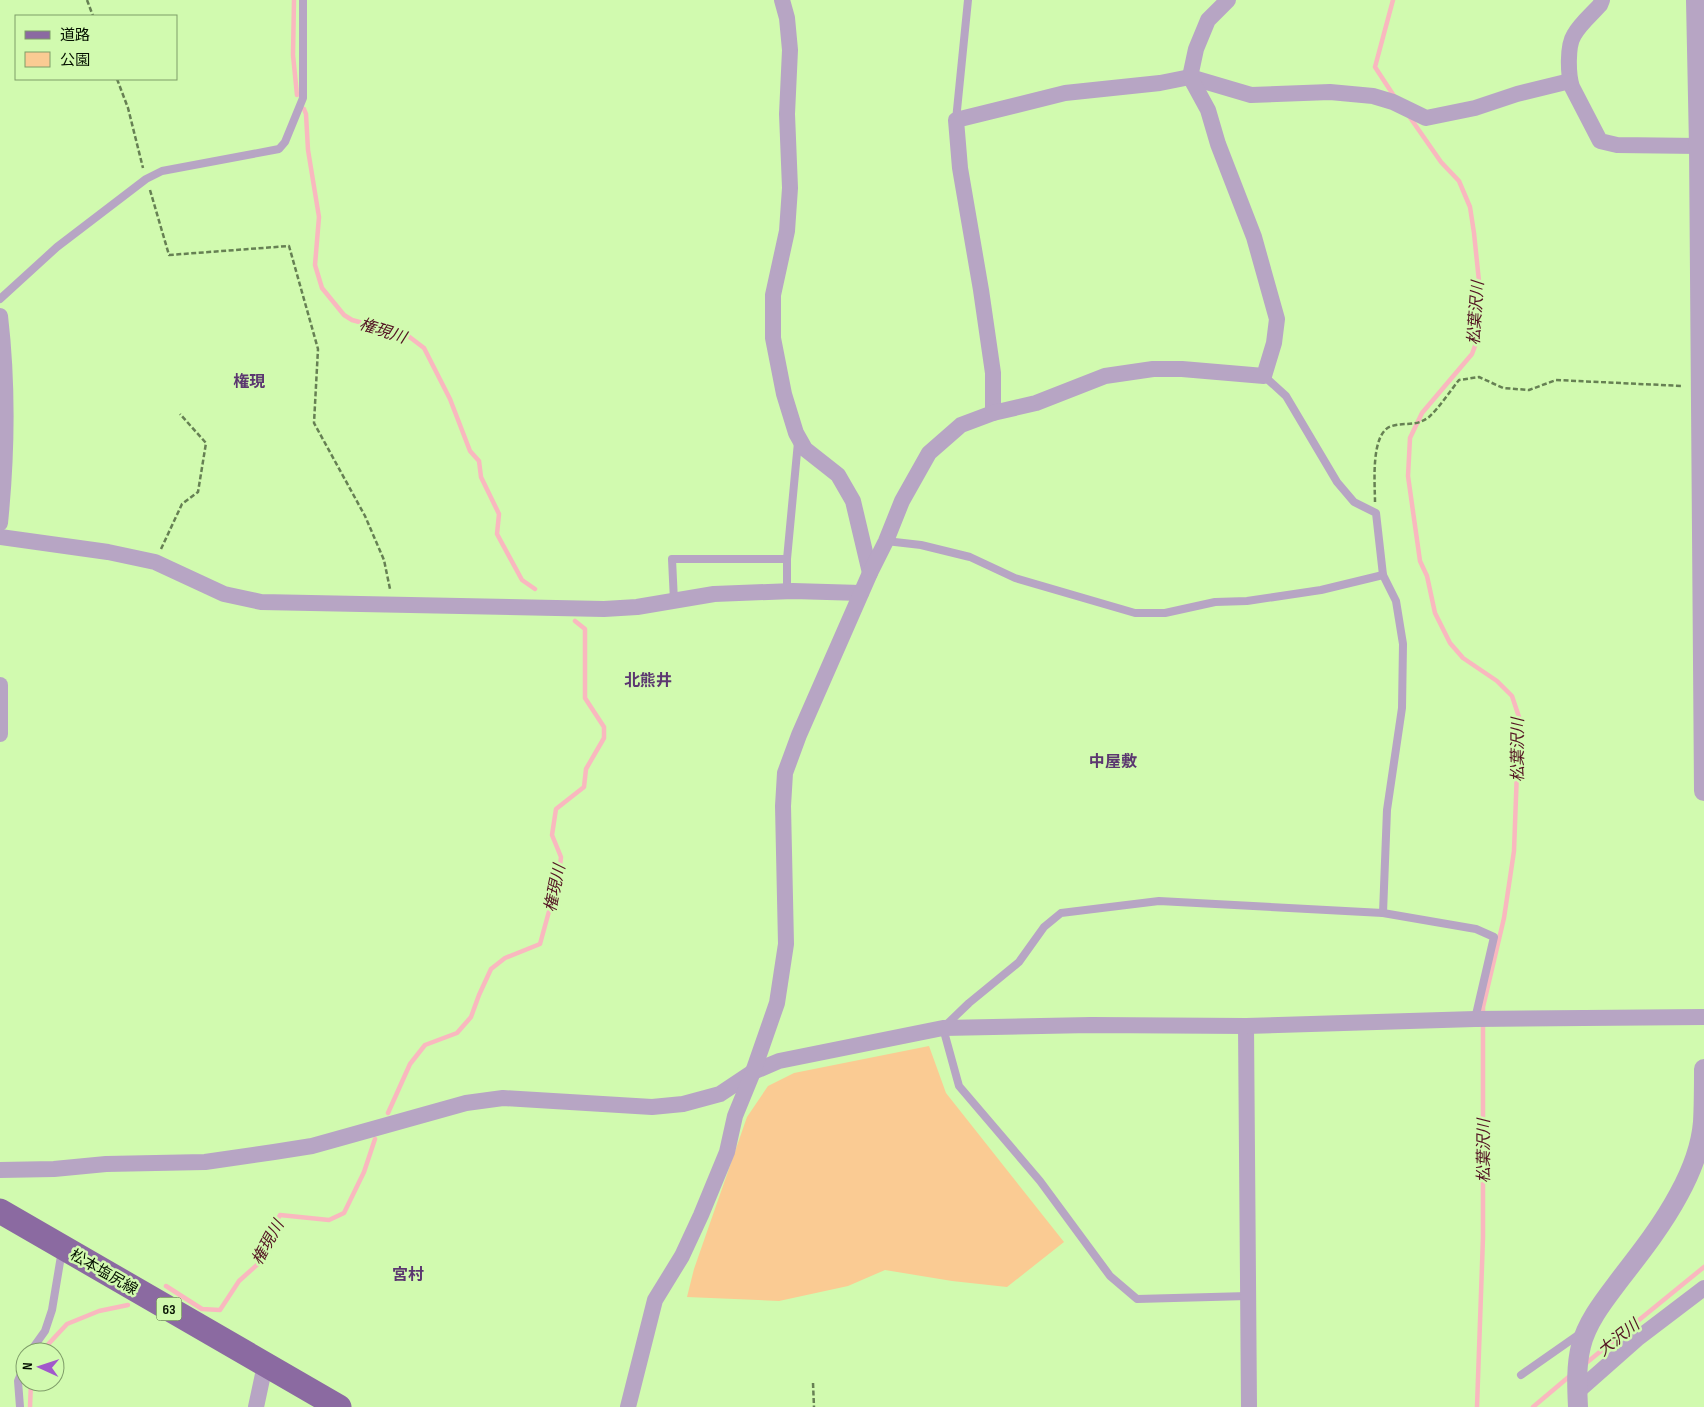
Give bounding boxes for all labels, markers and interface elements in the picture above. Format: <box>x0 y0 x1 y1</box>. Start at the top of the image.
legend <box>15 15 178 80</box>
text: 道路 <box>60 26 90 45</box>
text: 公園 <box>60 51 90 70</box>
water label: 松葉沢川 <box>1465 279 1488 346</box>
water label: 権現川 <box>357 315 410 348</box>
district label: 権現 <box>233 372 265 392</box>
district label: 北熊井 <box>624 671 672 691</box>
water label: 松葉沢川 <box>1509 716 1528 782</box>
district label: 中屋敷 <box>1089 752 1137 772</box>
water label: 権現川 <box>541 861 570 914</box>
water label: 松葉沢川 <box>1475 1117 1494 1183</box>
water label: 権現川 <box>248 1215 289 1268</box>
street label: 松本塩尻線 <box>67 1245 141 1299</box>
district label: 宮村 <box>392 1265 424 1285</box>
road number: 63 <box>156 1298 182 1320</box>
water label: 大沢川 <box>1594 1314 1645 1361</box>
north arrow <box>15 1342 65 1392</box>
text: N <box>19 1362 36 1371</box>

